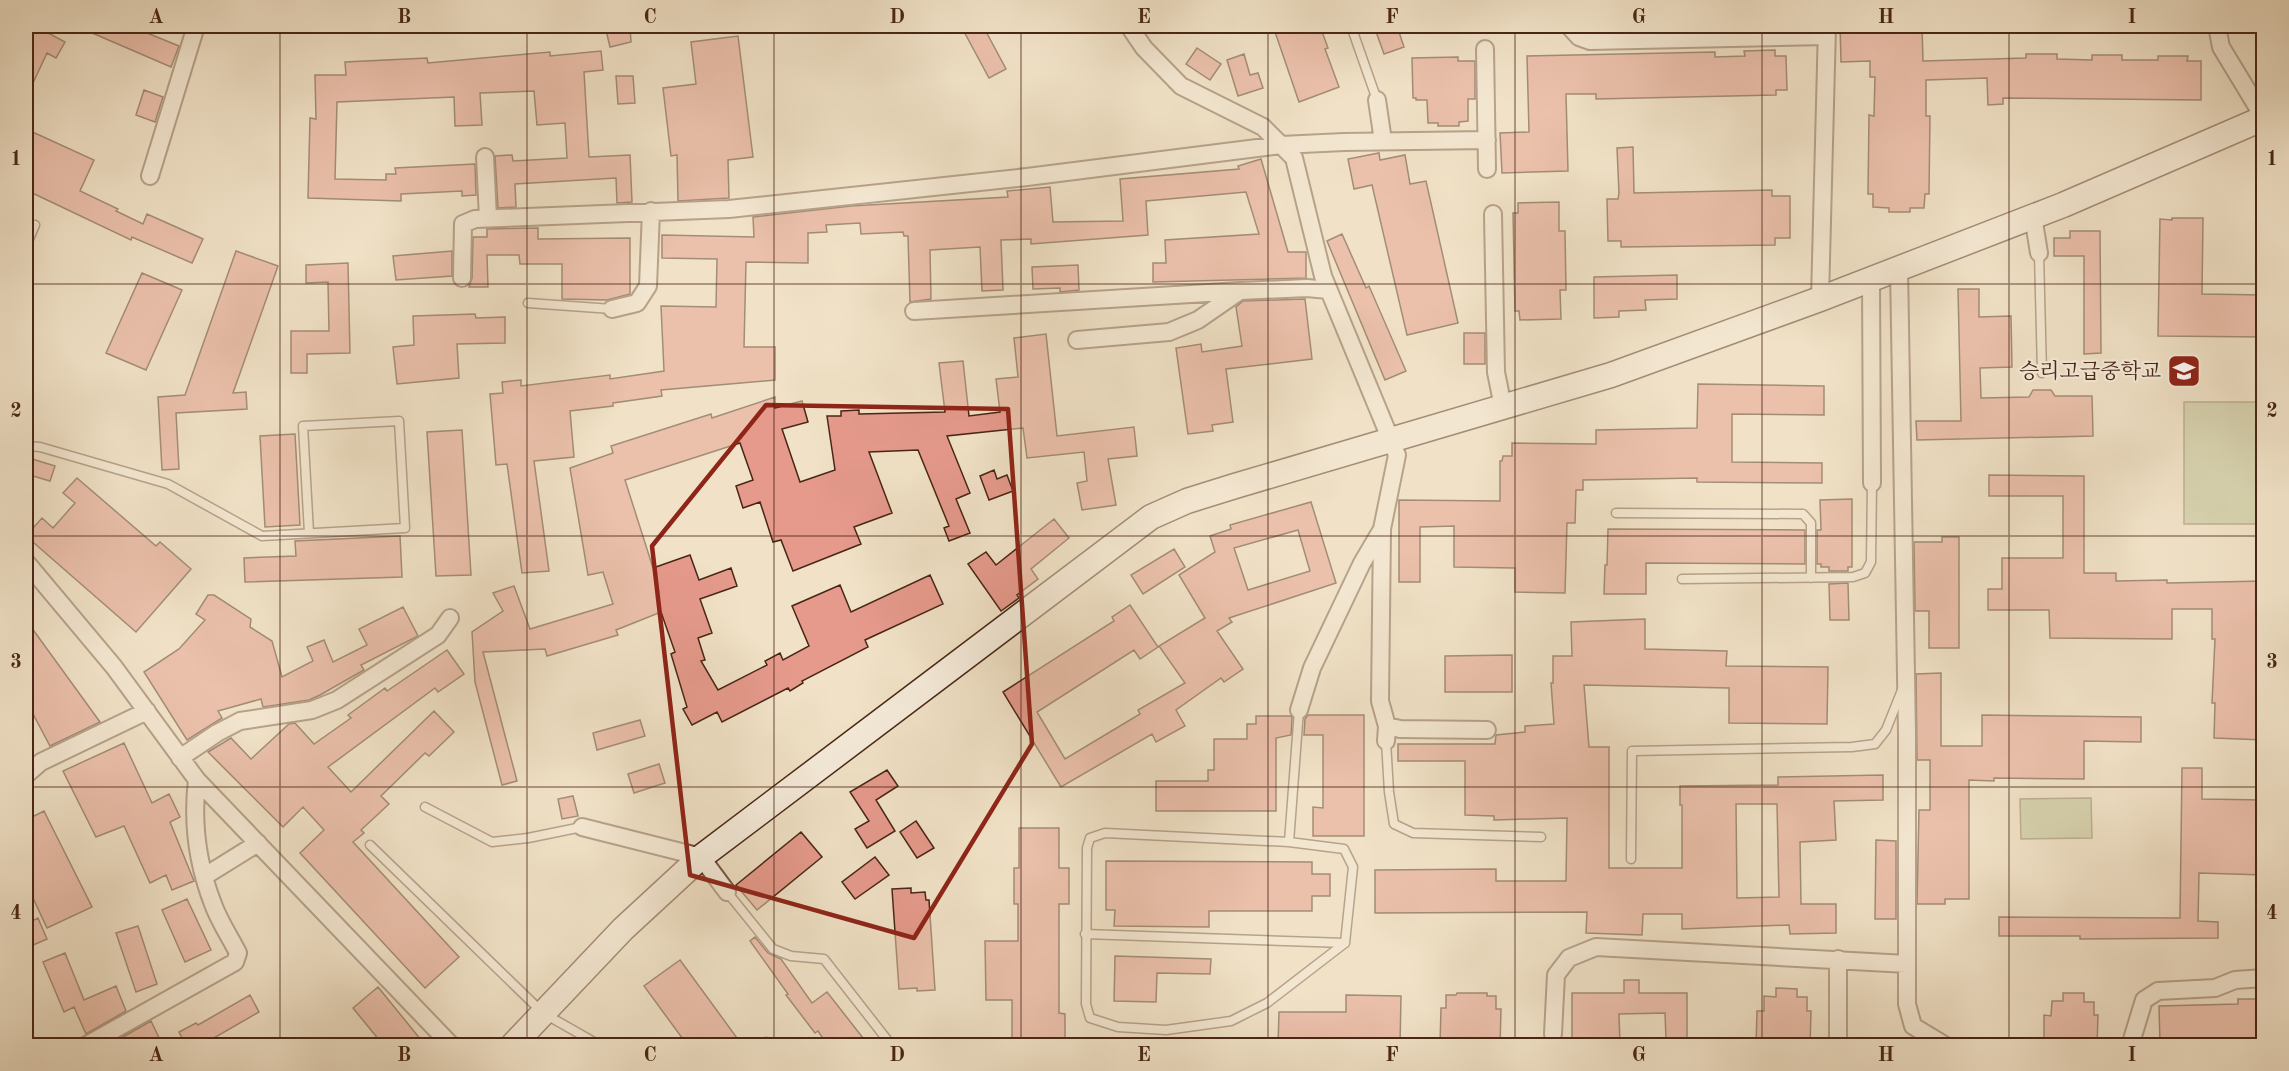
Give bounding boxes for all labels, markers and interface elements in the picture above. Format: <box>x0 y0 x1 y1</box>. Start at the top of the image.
text: A <box>148 8 164 28</box>
text: B <box>397 8 411 28</box>
text: C <box>643 8 657 28</box>
text: D <box>889 8 905 28</box>
text: E <box>1137 8 1151 28</box>
text: F <box>1385 8 1399 28</box>
text: G <box>1632 8 1646 28</box>
text: H <box>1878 8 1894 28</box>
text: I <box>2128 8 2136 28</box>
text: 1 <box>10 150 22 170</box>
text: 1 <box>2266 150 2278 170</box>
school or university icon: 승리고급중학교 <box>2166 353 2202 389</box>
place label: 승리고급중학교 <box>2019 360 2161 383</box>
text: 2 <box>10 402 22 422</box>
text: 2 <box>2266 402 2278 422</box>
text: 3 <box>10 653 22 673</box>
text: 3 <box>2266 653 2278 673</box>
text: 4 <box>10 904 22 924</box>
text: 4 <box>2266 904 2278 924</box>
text: A <box>148 1046 164 1066</box>
text: B <box>397 1046 411 1066</box>
text: C <box>643 1046 657 1066</box>
text: D <box>889 1046 905 1066</box>
text: E <box>1137 1046 1151 1066</box>
text: F <box>1385 1046 1399 1066</box>
text: G <box>1632 1046 1646 1066</box>
text: H <box>1878 1046 1894 1066</box>
text: I <box>2128 1046 2136 1066</box>

